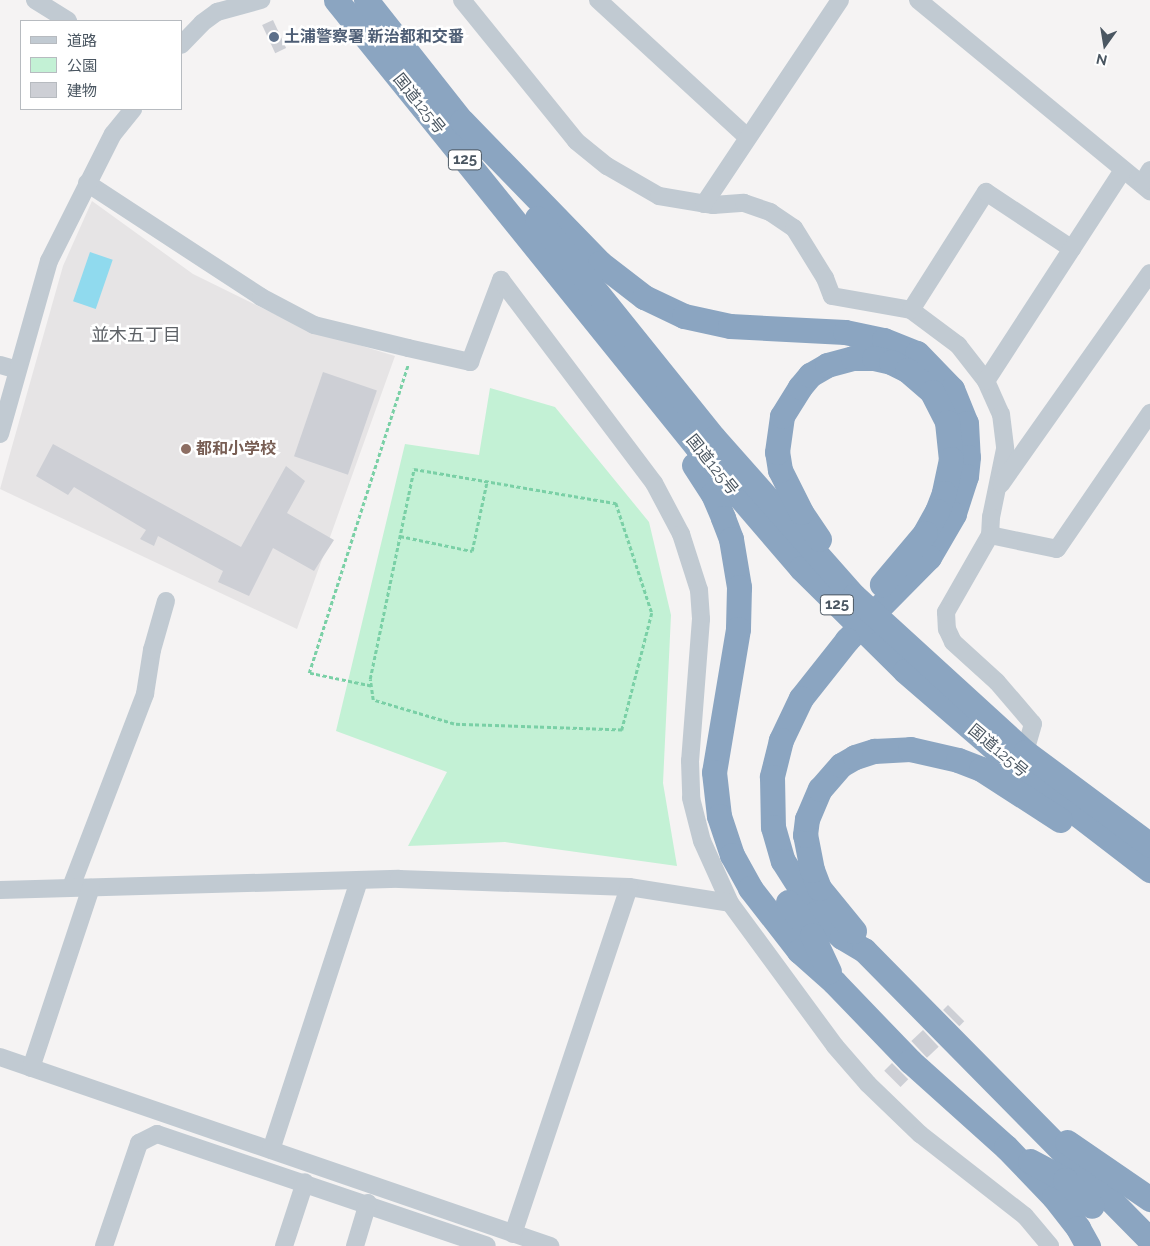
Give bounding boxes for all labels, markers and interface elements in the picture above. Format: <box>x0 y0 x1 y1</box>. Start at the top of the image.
legend <box>20 20 182 110</box>
north arrow <box>1080 20 1130 70</box>
place label: 土浦警察署 新治都和交番 <box>284 27 464 47</box>
marker: 土浦警察署 新治都和交番 <box>268 31 280 43</box>
text: 道路 <box>67 32 97 50</box>
text: N <box>1095 51 1109 69</box>
text: 公園 <box>67 57 97 75</box>
street label: 国道125号 <box>389 70 449 138</box>
text: 建物 <box>67 82 97 100</box>
road number: 125 <box>448 148 482 172</box>
district label: 並木五丁目 <box>91 324 181 346</box>
street label: 国道125号 <box>682 431 742 499</box>
place label: 都和小学校 <box>196 439 276 459</box>
marker: 都和小学校 <box>180 443 192 455</box>
road number: 125 <box>820 592 854 618</box>
street label: 国道125号 <box>964 721 1032 781</box>

